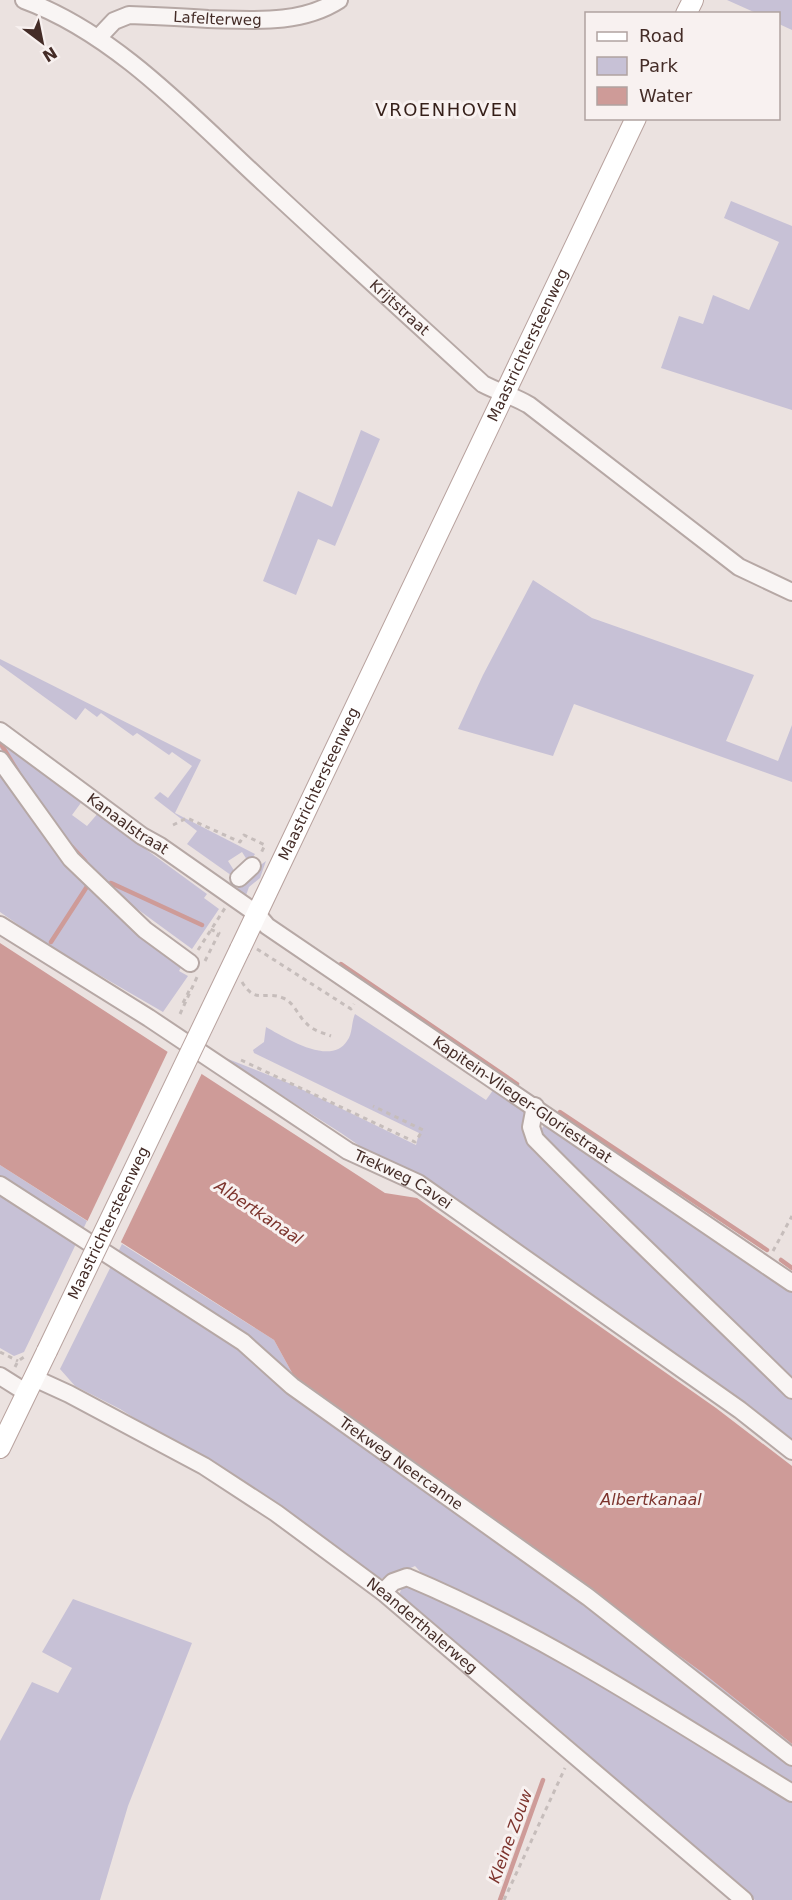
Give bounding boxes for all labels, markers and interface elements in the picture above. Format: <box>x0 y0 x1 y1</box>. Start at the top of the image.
street label: Lafelterweg <box>173 8 262 29</box>
north arrow <box>12 12 72 72</box>
legend <box>585 12 780 120</box>
text: Road <box>639 25 684 46</box>
text: N <box>39 43 60 66</box>
text: Park <box>639 55 678 76</box>
text: Water <box>639 85 693 106</box>
district label: VROENHOVEN <box>375 99 519 120</box>
street label: Maastrichtersteenweg <box>484 266 572 424</box>
street label: Krijtstraat <box>366 276 433 339</box>
street label: Maastrichtersteenweg <box>275 704 363 863</box>
street label: Kanaalstraat <box>83 789 172 858</box>
street label: Kapitein-Vlieger-Gloriestraat <box>429 1032 615 1167</box>
street label: Maastrichtersteenweg <box>64 1144 153 1302</box>
street label: Trekweg Cavei <box>350 1146 455 1213</box>
water label: Albertkanaal <box>210 1176 307 1249</box>
street label: Trekweg Neercanne <box>335 1413 466 1514</box>
water label: Albertkanaal <box>599 1490 702 1509</box>
street label: Neanderthalerweg <box>363 1574 481 1678</box>
water label: Kleine Zouw <box>485 1786 537 1886</box>

